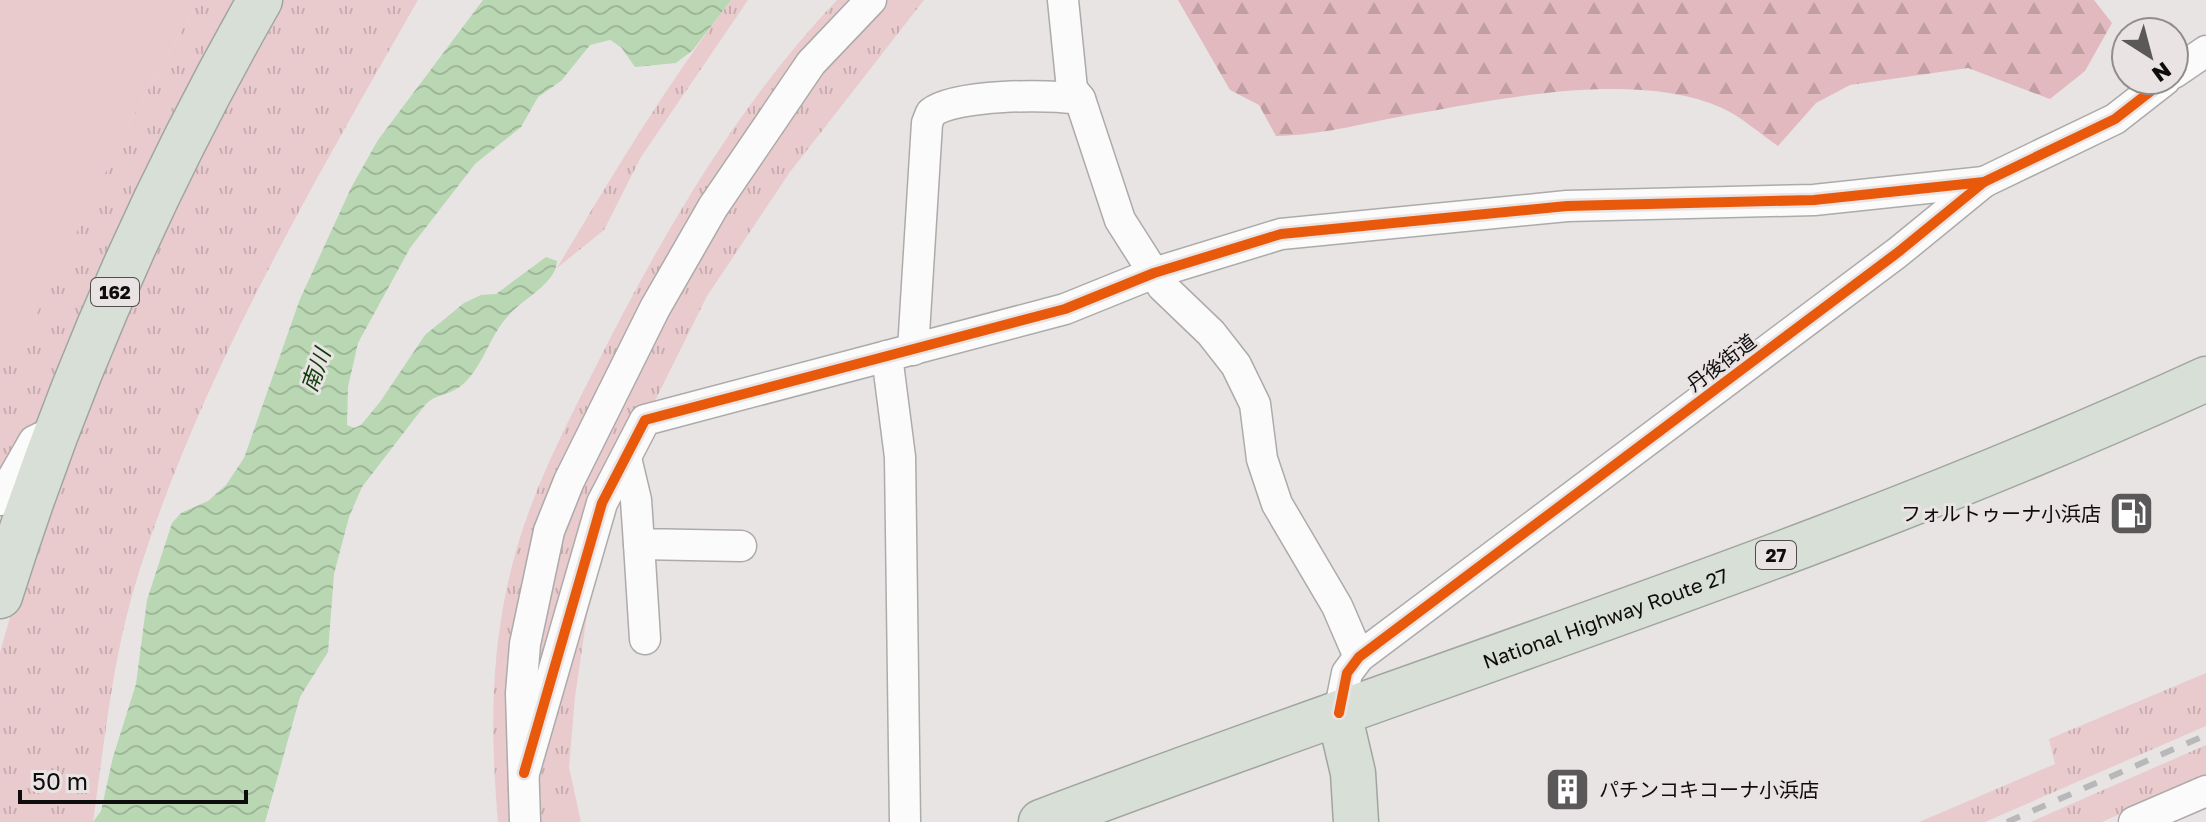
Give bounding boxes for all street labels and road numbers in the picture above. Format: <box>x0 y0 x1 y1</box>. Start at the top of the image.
road number: 162 <box>91 278 139 306</box>
street label: 丹後街道 <box>1682 328 1760 396</box>
road number: 27 <box>1756 541 1796 569</box>
street label: National Highway Route 27 <box>1479 563 1731 673</box>

